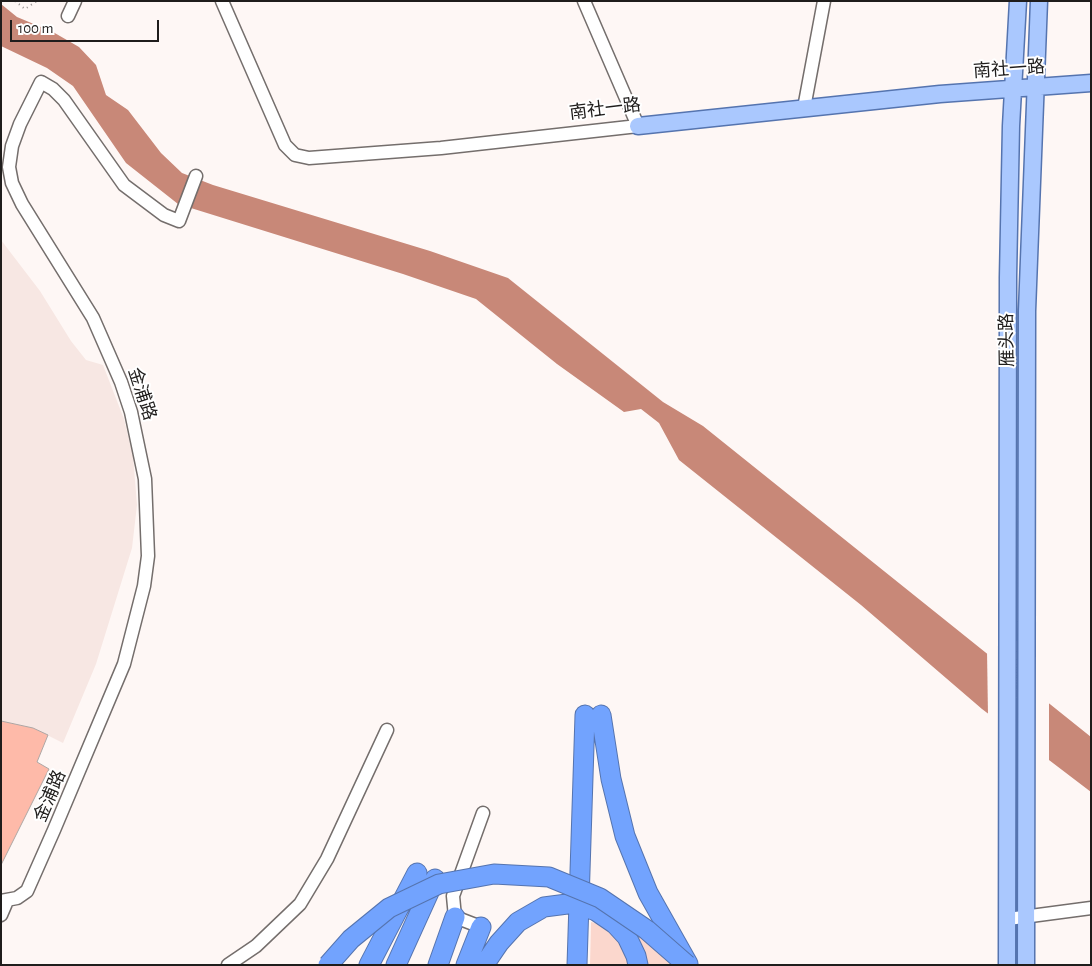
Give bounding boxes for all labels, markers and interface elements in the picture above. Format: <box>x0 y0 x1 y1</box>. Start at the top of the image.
scale bar <box>12 10 161 42</box>
text: 100 m <box>18 21 53 36</box>
street label: 南社一路 <box>972 56 1046 82</box>
street label: 南社一路 <box>568 94 642 124</box>
street label: 雁头路 <box>996 313 1018 367</box>
street label: 金浦路 <box>123 365 161 423</box>
street label: 金浦路 <box>30 767 70 825</box>

